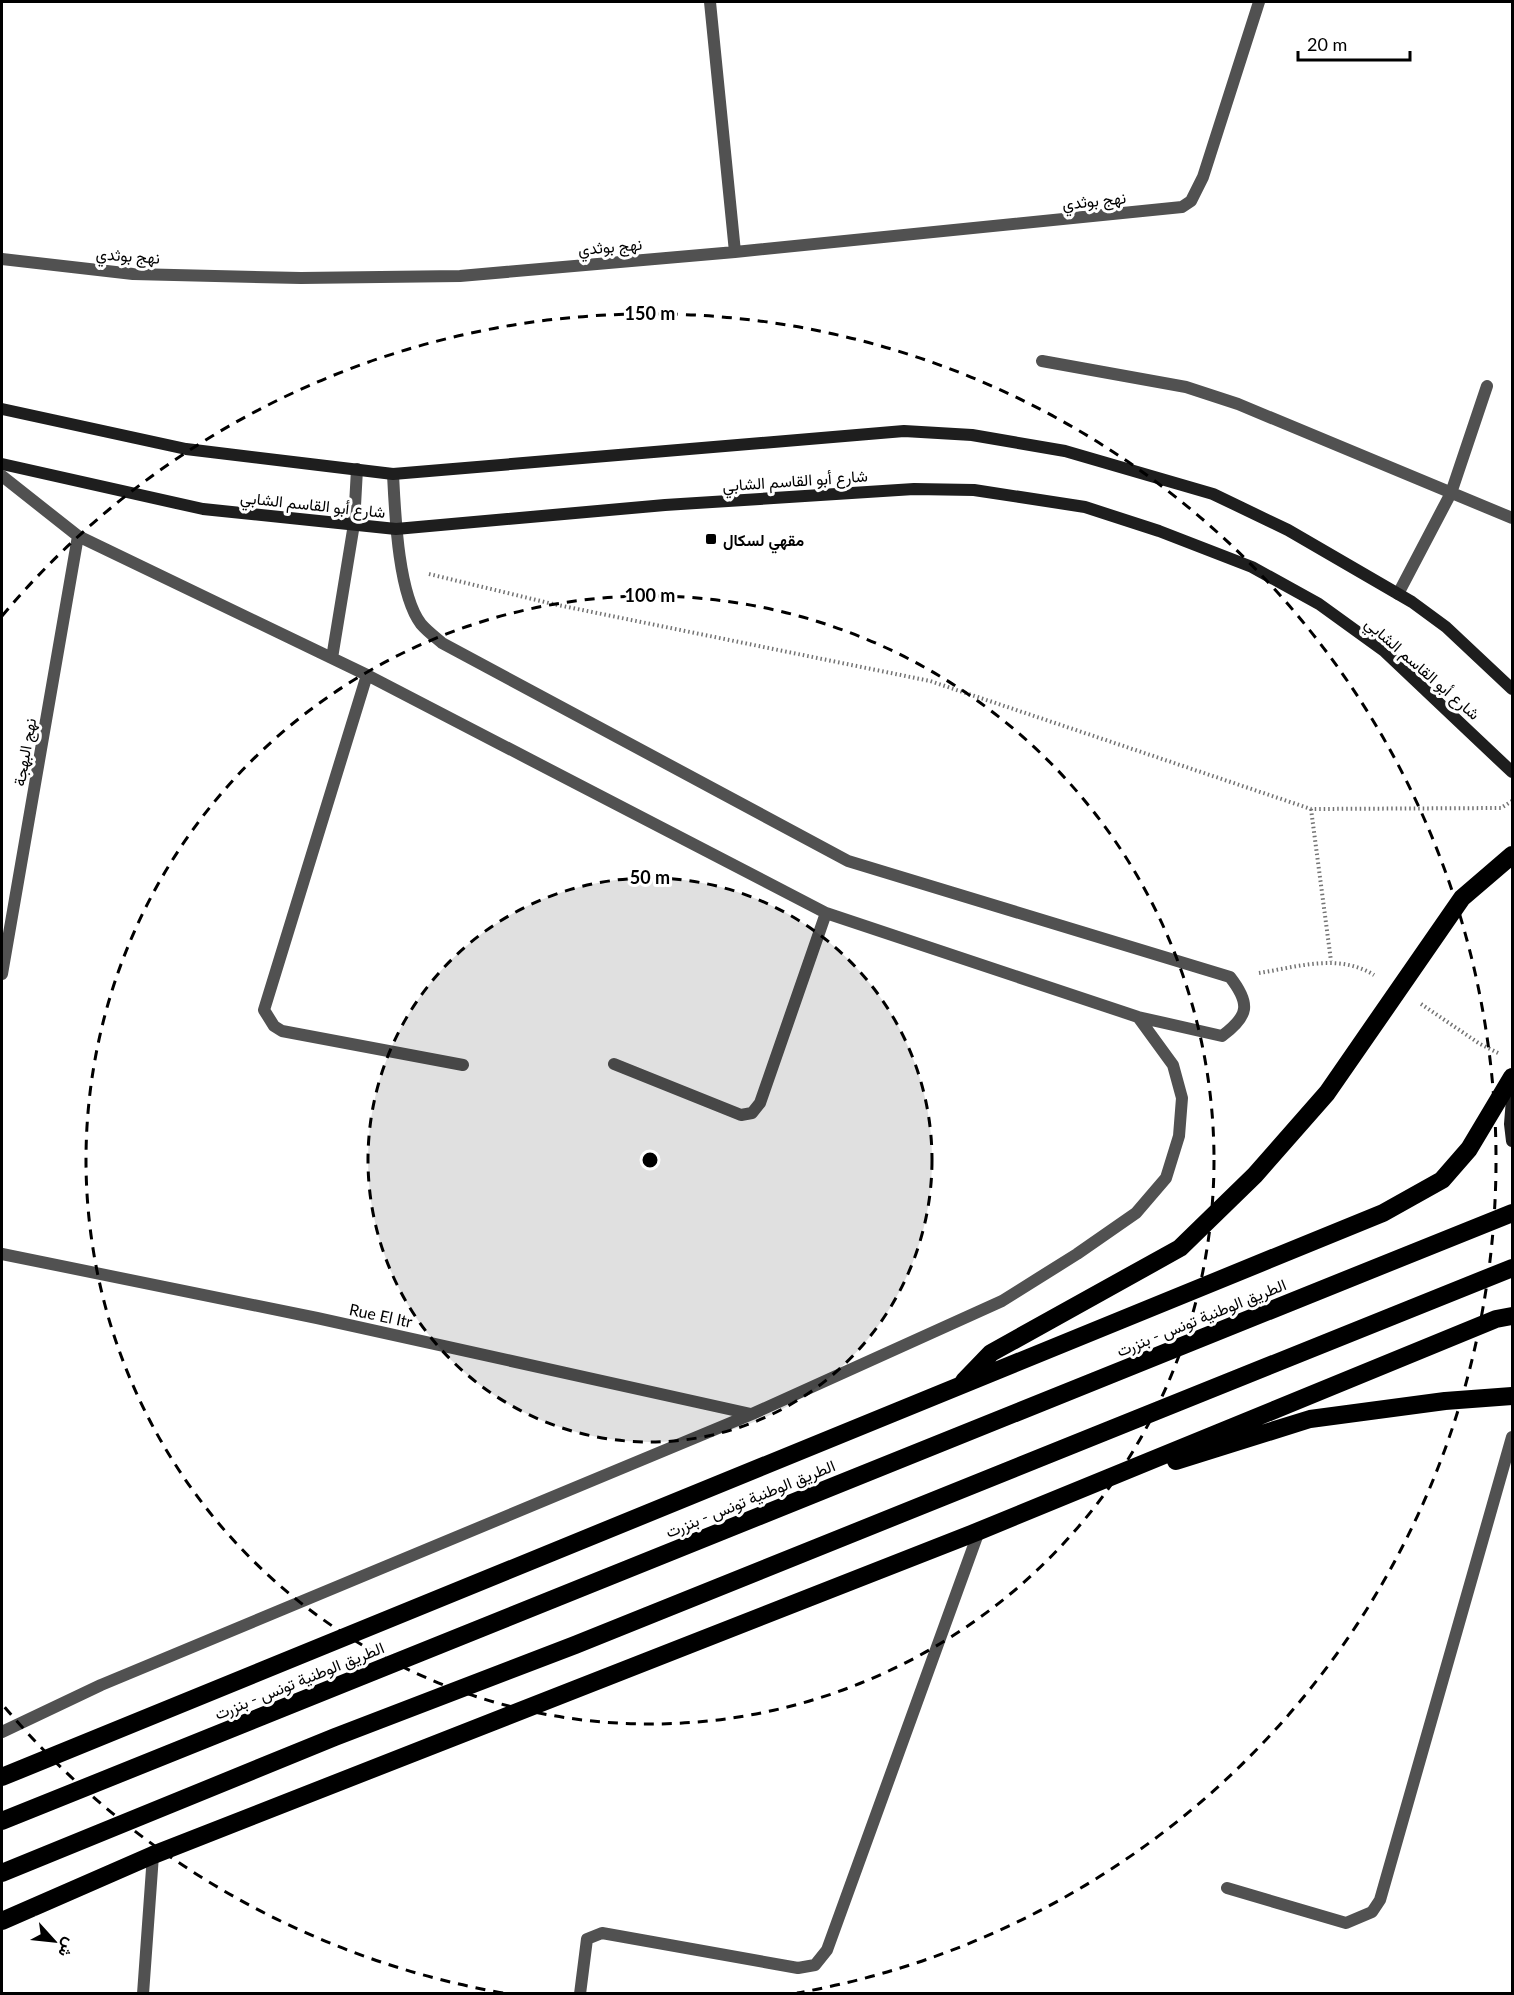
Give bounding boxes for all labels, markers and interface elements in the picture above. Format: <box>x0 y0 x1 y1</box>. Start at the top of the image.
scale bar <box>1298 24 1410 62</box>
text: 20 m <box>1307 33 1347 55</box>
street label: نهج بوثدي <box>1061 187 1127 218</box>
street label: نهج بوثدي <box>577 234 643 263</box>
street label: نهج بوثدي <box>95 243 161 272</box>
text: 150 m <box>625 302 675 324</box>
street label: شارع أبو القاسم الشابي <box>722 465 869 500</box>
street label: شارع أبو القاسم الشابي <box>239 487 387 526</box>
place label: مقهي لسكال <box>723 530 804 554</box>
marker: مقهي لسكال <box>704 532 718 546</box>
text: 100 m <box>625 584 675 606</box>
street label: شارع أبو القاسم الشابي <box>1358 613 1484 727</box>
street label: نهج البهجة <box>9 717 42 788</box>
text: 50 m <box>630 866 670 888</box>
centre of rings <box>640 1150 660 1170</box>
street label: الطريق الوطنية تونس - بنزرت <box>1114 1274 1289 1362</box>
street label: Rue El Itr <box>348 1299 414 1331</box>
street label: الطريق الوطنية تونس - بنزرت <box>663 1455 838 1543</box>
street label: الطريق الوطنية تونس - بنزرت <box>212 1637 387 1725</box>
north arrow <box>24 1911 84 1971</box>
text: ش <box>54 1935 81 1961</box>

